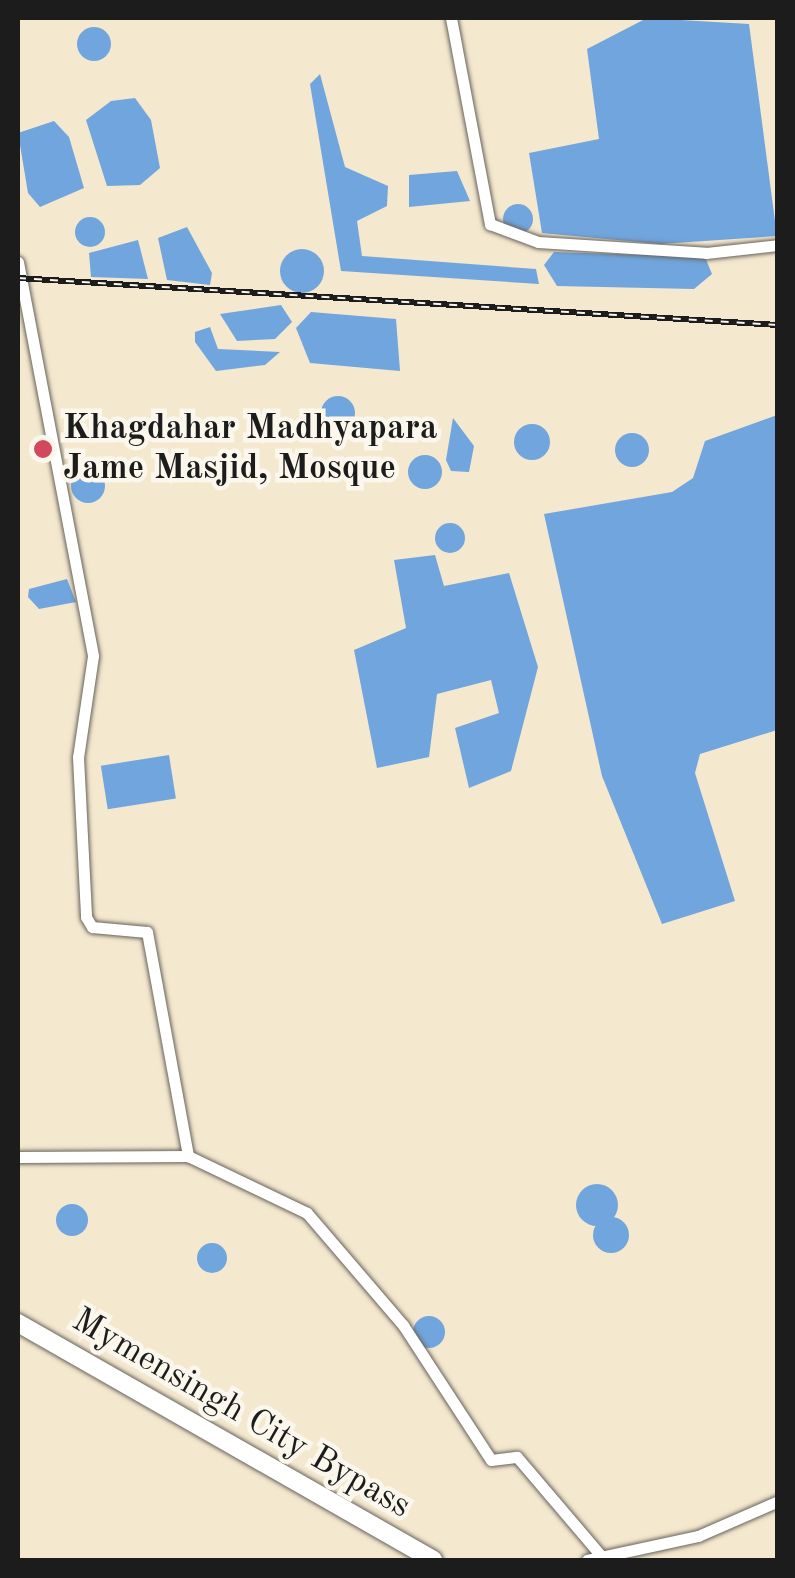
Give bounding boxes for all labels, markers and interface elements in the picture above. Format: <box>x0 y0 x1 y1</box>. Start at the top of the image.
place label: Khagdahar Madhyapara Jame Masjid, Mosque <box>63 408 438 490</box>
marker: Khagdahar Madhyapara Jame Masjid, Mosque <box>32 438 54 460</box>
street label: Mymensingh City Bypass <box>64 1300 418 1528</box>

